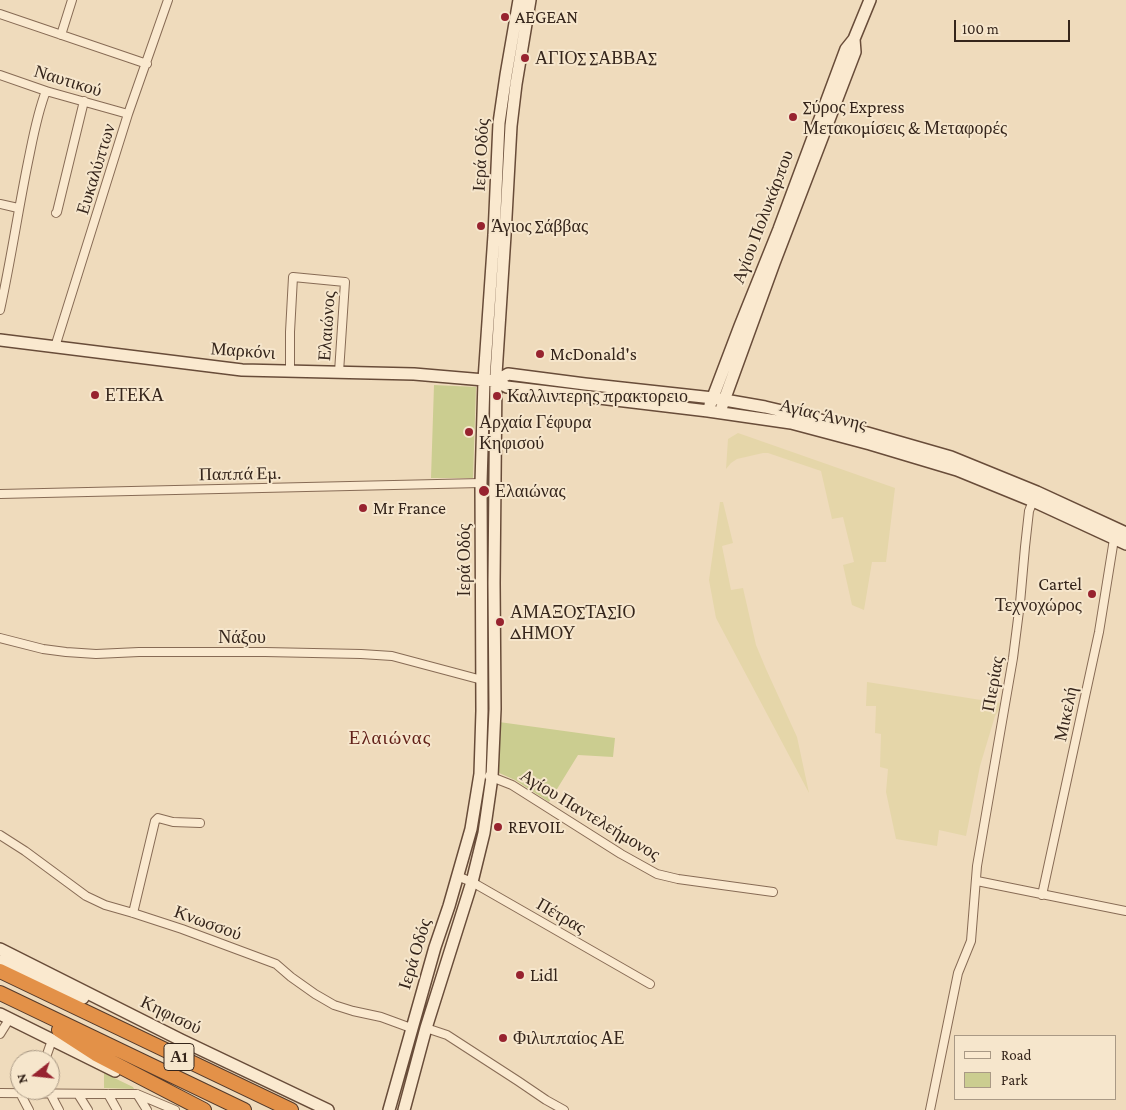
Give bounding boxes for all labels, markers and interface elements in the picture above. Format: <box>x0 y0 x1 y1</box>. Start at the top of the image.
place label: AEGEAN <box>515 6 578 28</box>
scale bar <box>956 10 1072 42</box>
marker: AEGEAN <box>499 11 511 23</box>
text: 100 m <box>962 21 999 37</box>
place label: ΑΓΙΟΣ ΣΑΒΒΑΣ <box>535 47 657 69</box>
marker: ΑΓΙΟΣ ΣΑΒΒΑΣ <box>519 52 531 64</box>
street label: Ναυτικού <box>31 60 105 102</box>
place label: Σύρος Express Μετακομίσεις & Μεταφορές <box>803 96 1007 138</box>
marker: Σύρος Express Μετακομίσεις & Μεταφορές <box>787 111 799 123</box>
street label: Ιερά Οδός <box>468 118 494 192</box>
street label: Ευκαλύπτων <box>72 121 120 217</box>
street label: Αγίου Πολυκάρπου <box>728 147 798 287</box>
place label: Άγιος Σάββας <box>491 215 588 237</box>
marker: Άγιος Σάββας <box>475 220 487 232</box>
street label: Ελαιώνος <box>314 290 340 362</box>
street label: Μαρκόνι <box>210 338 276 364</box>
place label: McDonald's <box>550 343 637 365</box>
marker: McDonald's <box>534 348 546 360</box>
place label: ΕΤΕΚΑ <box>105 384 164 406</box>
place label: Καλλιντερης πρακτορειο <box>507 385 688 407</box>
marker: ΕΤΕΚΑ <box>89 389 101 401</box>
marker: Καλλιντερης πρακτορειο <box>491 390 503 402</box>
street label: Αγίας Άννης <box>777 394 869 436</box>
place label: Αρχαία Γέφυρα Κηφισού <box>479 411 591 454</box>
marker: Αρχαία Γέφυρα Κηφισού <box>463 426 475 438</box>
street label: Παππά Εμ. <box>199 462 281 486</box>
place label: Ελαιώνας <box>495 480 566 502</box>
marker: Ελαιώνας <box>477 484 491 498</box>
place label: Mr France <box>373 497 446 519</box>
marker: Mr France <box>357 502 369 514</box>
street label: Ιερά Οδός <box>453 524 475 596</box>
place label: Cartel Τεχνοχώρος <box>995 573 1082 616</box>
marker: Cartel Τεχνοχώρος <box>1086 588 1098 600</box>
place label: ΑΜΑΞΟΣΤΑΣΙΟ ΔΗΜΟΥ <box>510 601 635 644</box>
marker: ΑΜΑΞΟΣΤΑΣΙΟ ΔΗΜΟΥ <box>494 616 506 628</box>
street label: Νάξου <box>218 626 266 648</box>
street label: Πιερίας <box>978 655 1008 713</box>
street label: Μικελή <box>1050 685 1082 743</box>
district label: Ελαιώνας <box>348 727 432 749</box>
street label: Αγίου Παντελεήμονος <box>516 765 664 865</box>
place label: REVOIL <box>508 816 564 838</box>
marker: REVOIL <box>492 821 504 833</box>
street label: Πέτρας <box>533 893 589 939</box>
street label: Κνωσσού <box>171 901 245 945</box>
street label: Ιερά Οδός <box>394 916 436 992</box>
place label: Lidl <box>530 964 558 986</box>
marker: Lidl <box>514 969 526 981</box>
street label: Κηφισού <box>137 991 205 1039</box>
place label: Φιλιππαίος ΑΕ <box>513 1027 625 1049</box>
marker: Φιλιππαίος ΑΕ <box>497 1032 509 1044</box>
legend <box>954 1035 1116 1100</box>
road number: Α1 <box>164 1044 194 1070</box>
text: Road <box>1001 1047 1031 1063</box>
north arrow <box>10 1050 60 1100</box>
text: N <box>13 1072 31 1086</box>
text: Park <box>1001 1072 1028 1088</box>

